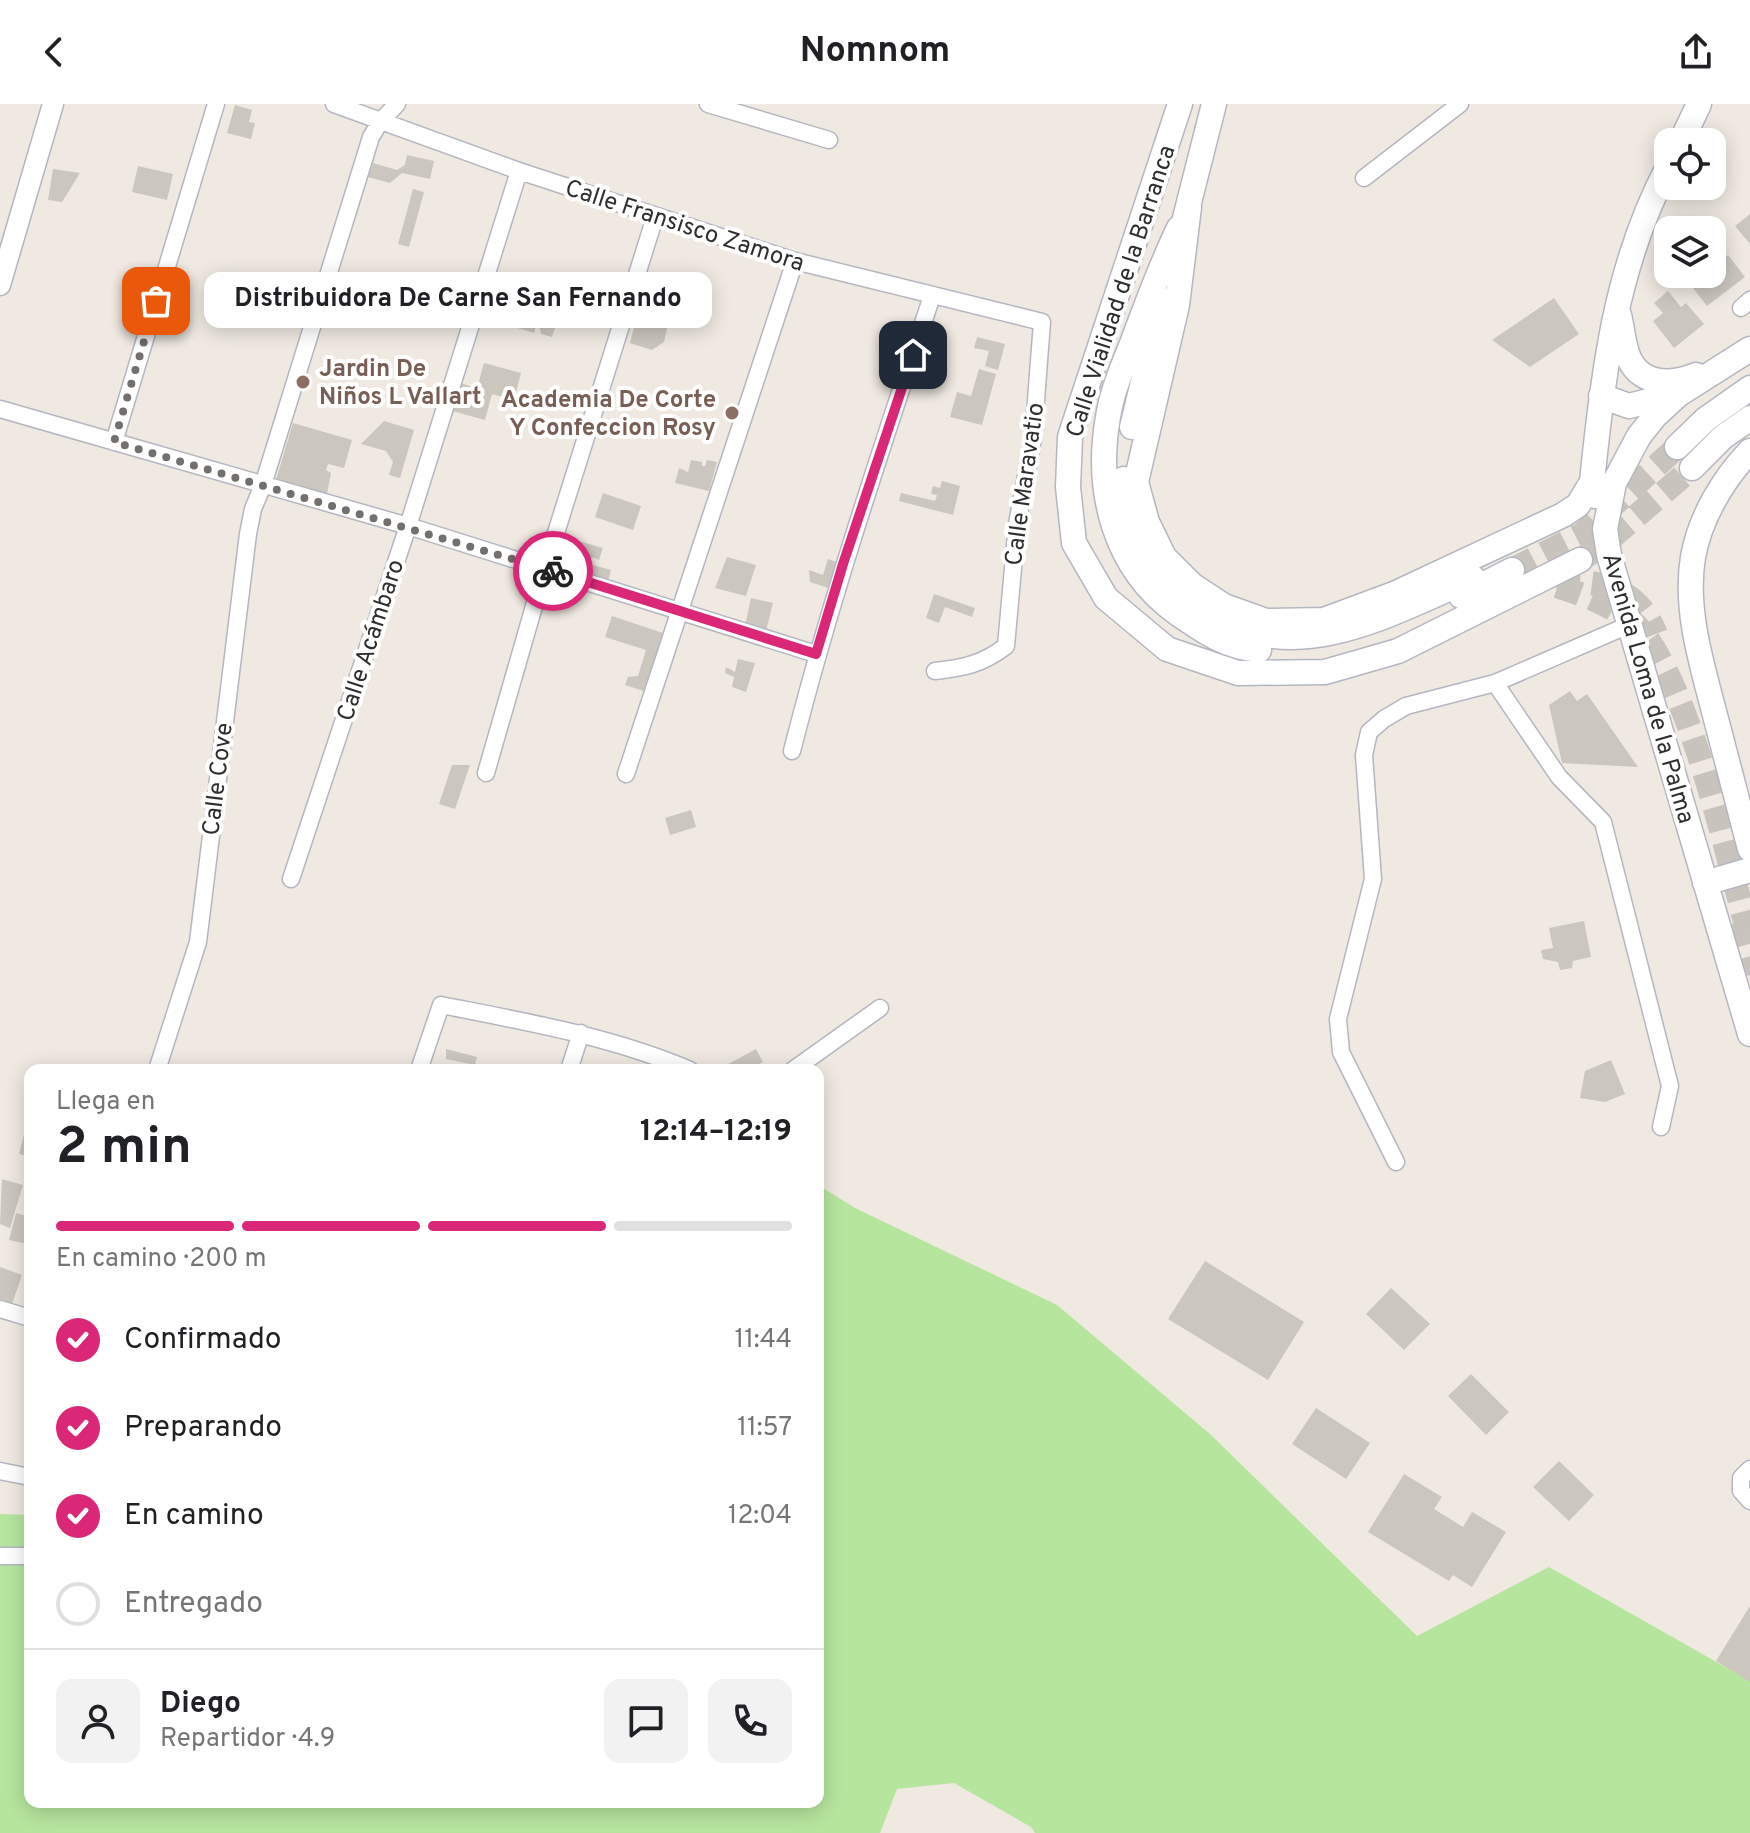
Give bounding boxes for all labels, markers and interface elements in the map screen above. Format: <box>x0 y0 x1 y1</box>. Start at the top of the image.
text: Nomnom <box>800 29 950 75</box>
icon: back <box>32 30 76 74</box>
icon: share <box>1674 30 1718 74</box>
map controls <box>1654 128 1726 288</box>
button: locate <box>1654 128 1726 200</box>
street label: Calle Vialidad de la Barranca <box>1060 142 1183 441</box>
street label: Calle Fransisco Zamora <box>561 174 808 280</box>
button: layers <box>1654 216 1726 288</box>
pin <box>122 267 190 335</box>
callout: Distribuidora De Carne San Fernando <box>204 273 712 329</box>
icon: bag <box>134 279 178 323</box>
text: Distribuidora De Carne San Fernando <box>234 283 682 316</box>
pin <box>879 321 947 389</box>
icon: home <box>891 333 935 377</box>
place label: Jardin De Niños L Vallart <box>319 355 482 413</box>
marker: Jardin De Niños L Vallart <box>294 373 312 391</box>
place label: Academia De Corte Y Confeccion Rosy <box>501 386 716 444</box>
street label: Calle Maravatio <box>1000 401 1052 568</box>
marker: Academia De Corte Y Confeccion Rosy <box>723 404 741 422</box>
courier <box>513 531 593 611</box>
icon: bike <box>531 549 575 593</box>
street label: Avenida Loma de la Palma <box>1594 550 1700 827</box>
street label: Calle Acámbaro <box>332 556 412 725</box>
street label: Calle Cove <box>197 721 241 837</box>
text: Llega en <box>56 1086 155 1119</box>
text: 12:14–12:19 <box>640 1114 792 1151</box>
text: 2 min <box>56 1116 192 1182</box>
text: En camino · 200 m <box>56 1243 267 1276</box>
icon: check <box>56 1318 100 1362</box>
text: Confirmado <box>124 1322 282 1359</box>
text: 11:44 <box>734 1324 792 1357</box>
icon: check <box>56 1406 100 1450</box>
text: Preparando <box>124 1410 282 1447</box>
text: 11:57 <box>737 1412 792 1445</box>
icon: check <box>56 1494 100 1538</box>
text: En camino <box>124 1498 264 1535</box>
text: 12:04 <box>728 1500 792 1533</box>
text: Entregado <box>124 1586 263 1623</box>
button: person <box>56 1679 140 1763</box>
button: chat <box>604 1679 688 1763</box>
button: phone <box>708 1679 792 1763</box>
text: Diego <box>160 1686 241 1723</box>
text: Repartidor · 4.9 <box>160 1723 335 1756</box>

